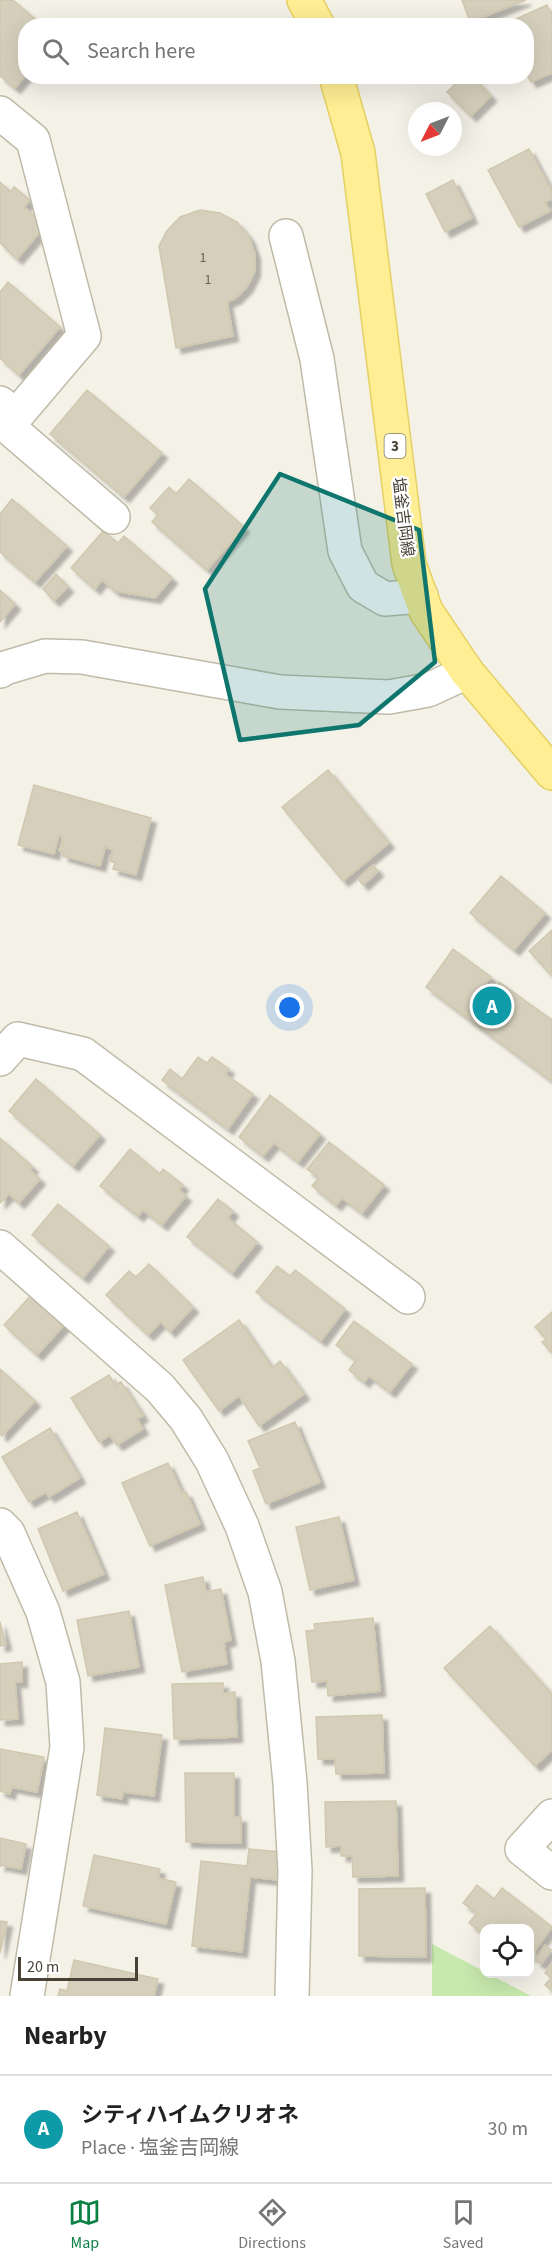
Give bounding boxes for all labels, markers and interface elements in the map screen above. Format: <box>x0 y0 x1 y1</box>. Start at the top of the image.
search box <box>18 18 534 84</box>
icon: search <box>39 35 72 68</box>
text: Search here <box>87 35 195 67</box>
north arrow <box>408 102 462 156</box>
house number: 1 <box>200 248 207 268</box>
house number: 1 <box>205 270 212 290</box>
road number: 3 <box>384 434 406 458</box>
street label: 塩釜吉岡線 <box>387 476 419 558</box>
pin: A <box>472 984 512 1028</box>
your location <box>275 993 304 1022</box>
map controls <box>480 1924 534 1978</box>
button: locate <box>480 1924 534 1978</box>
scale bar <box>18 1954 138 1982</box>
text: 20 m <box>27 1956 59 1978</box>
text: Nearby <box>24 2017 107 2054</box>
text: シティハイムクリオネ <box>81 2099 299 2131</box>
text: A <box>38 2115 49 2143</box>
text: 30 m <box>488 2115 528 2143</box>
text: Place · 塩釜吉岡線 <box>81 2134 239 2162</box>
tab: Map <box>68 2196 101 2254</box>
tab: Directions <box>238 2196 306 2254</box>
tab: Saved <box>443 2196 484 2254</box>

